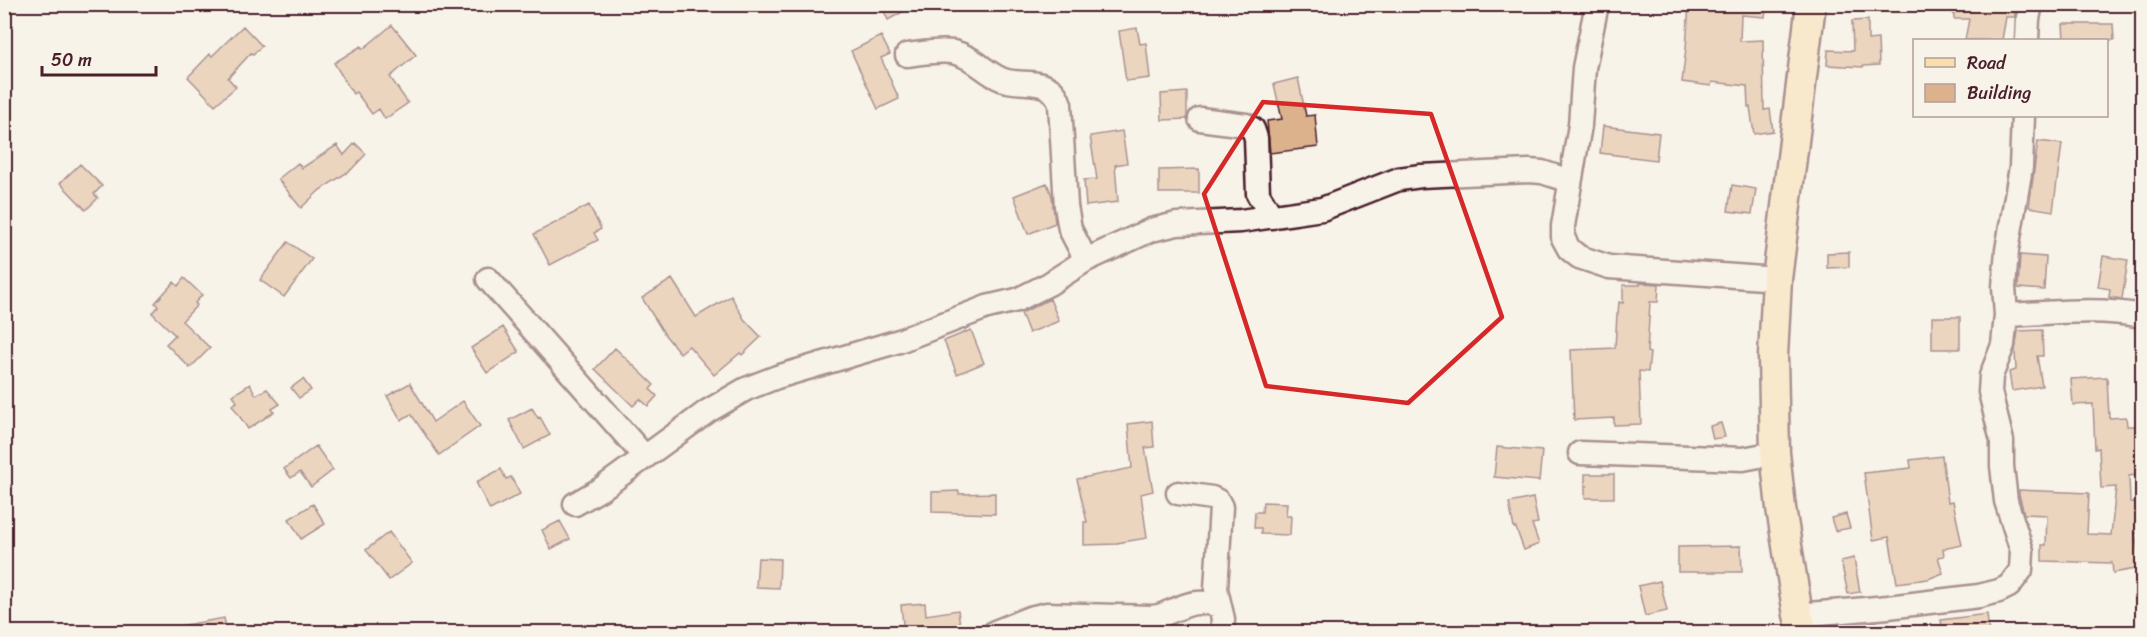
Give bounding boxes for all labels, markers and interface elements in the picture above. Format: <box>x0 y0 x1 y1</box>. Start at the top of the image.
scale bar <box>42 39 156 77</box>
legend <box>1913 39 2108 117</box>
text: 50 m <box>51 44 92 76</box>
text: Road <box>1967 47 2007 79</box>
text: Building <box>1967 77 2031 109</box>

